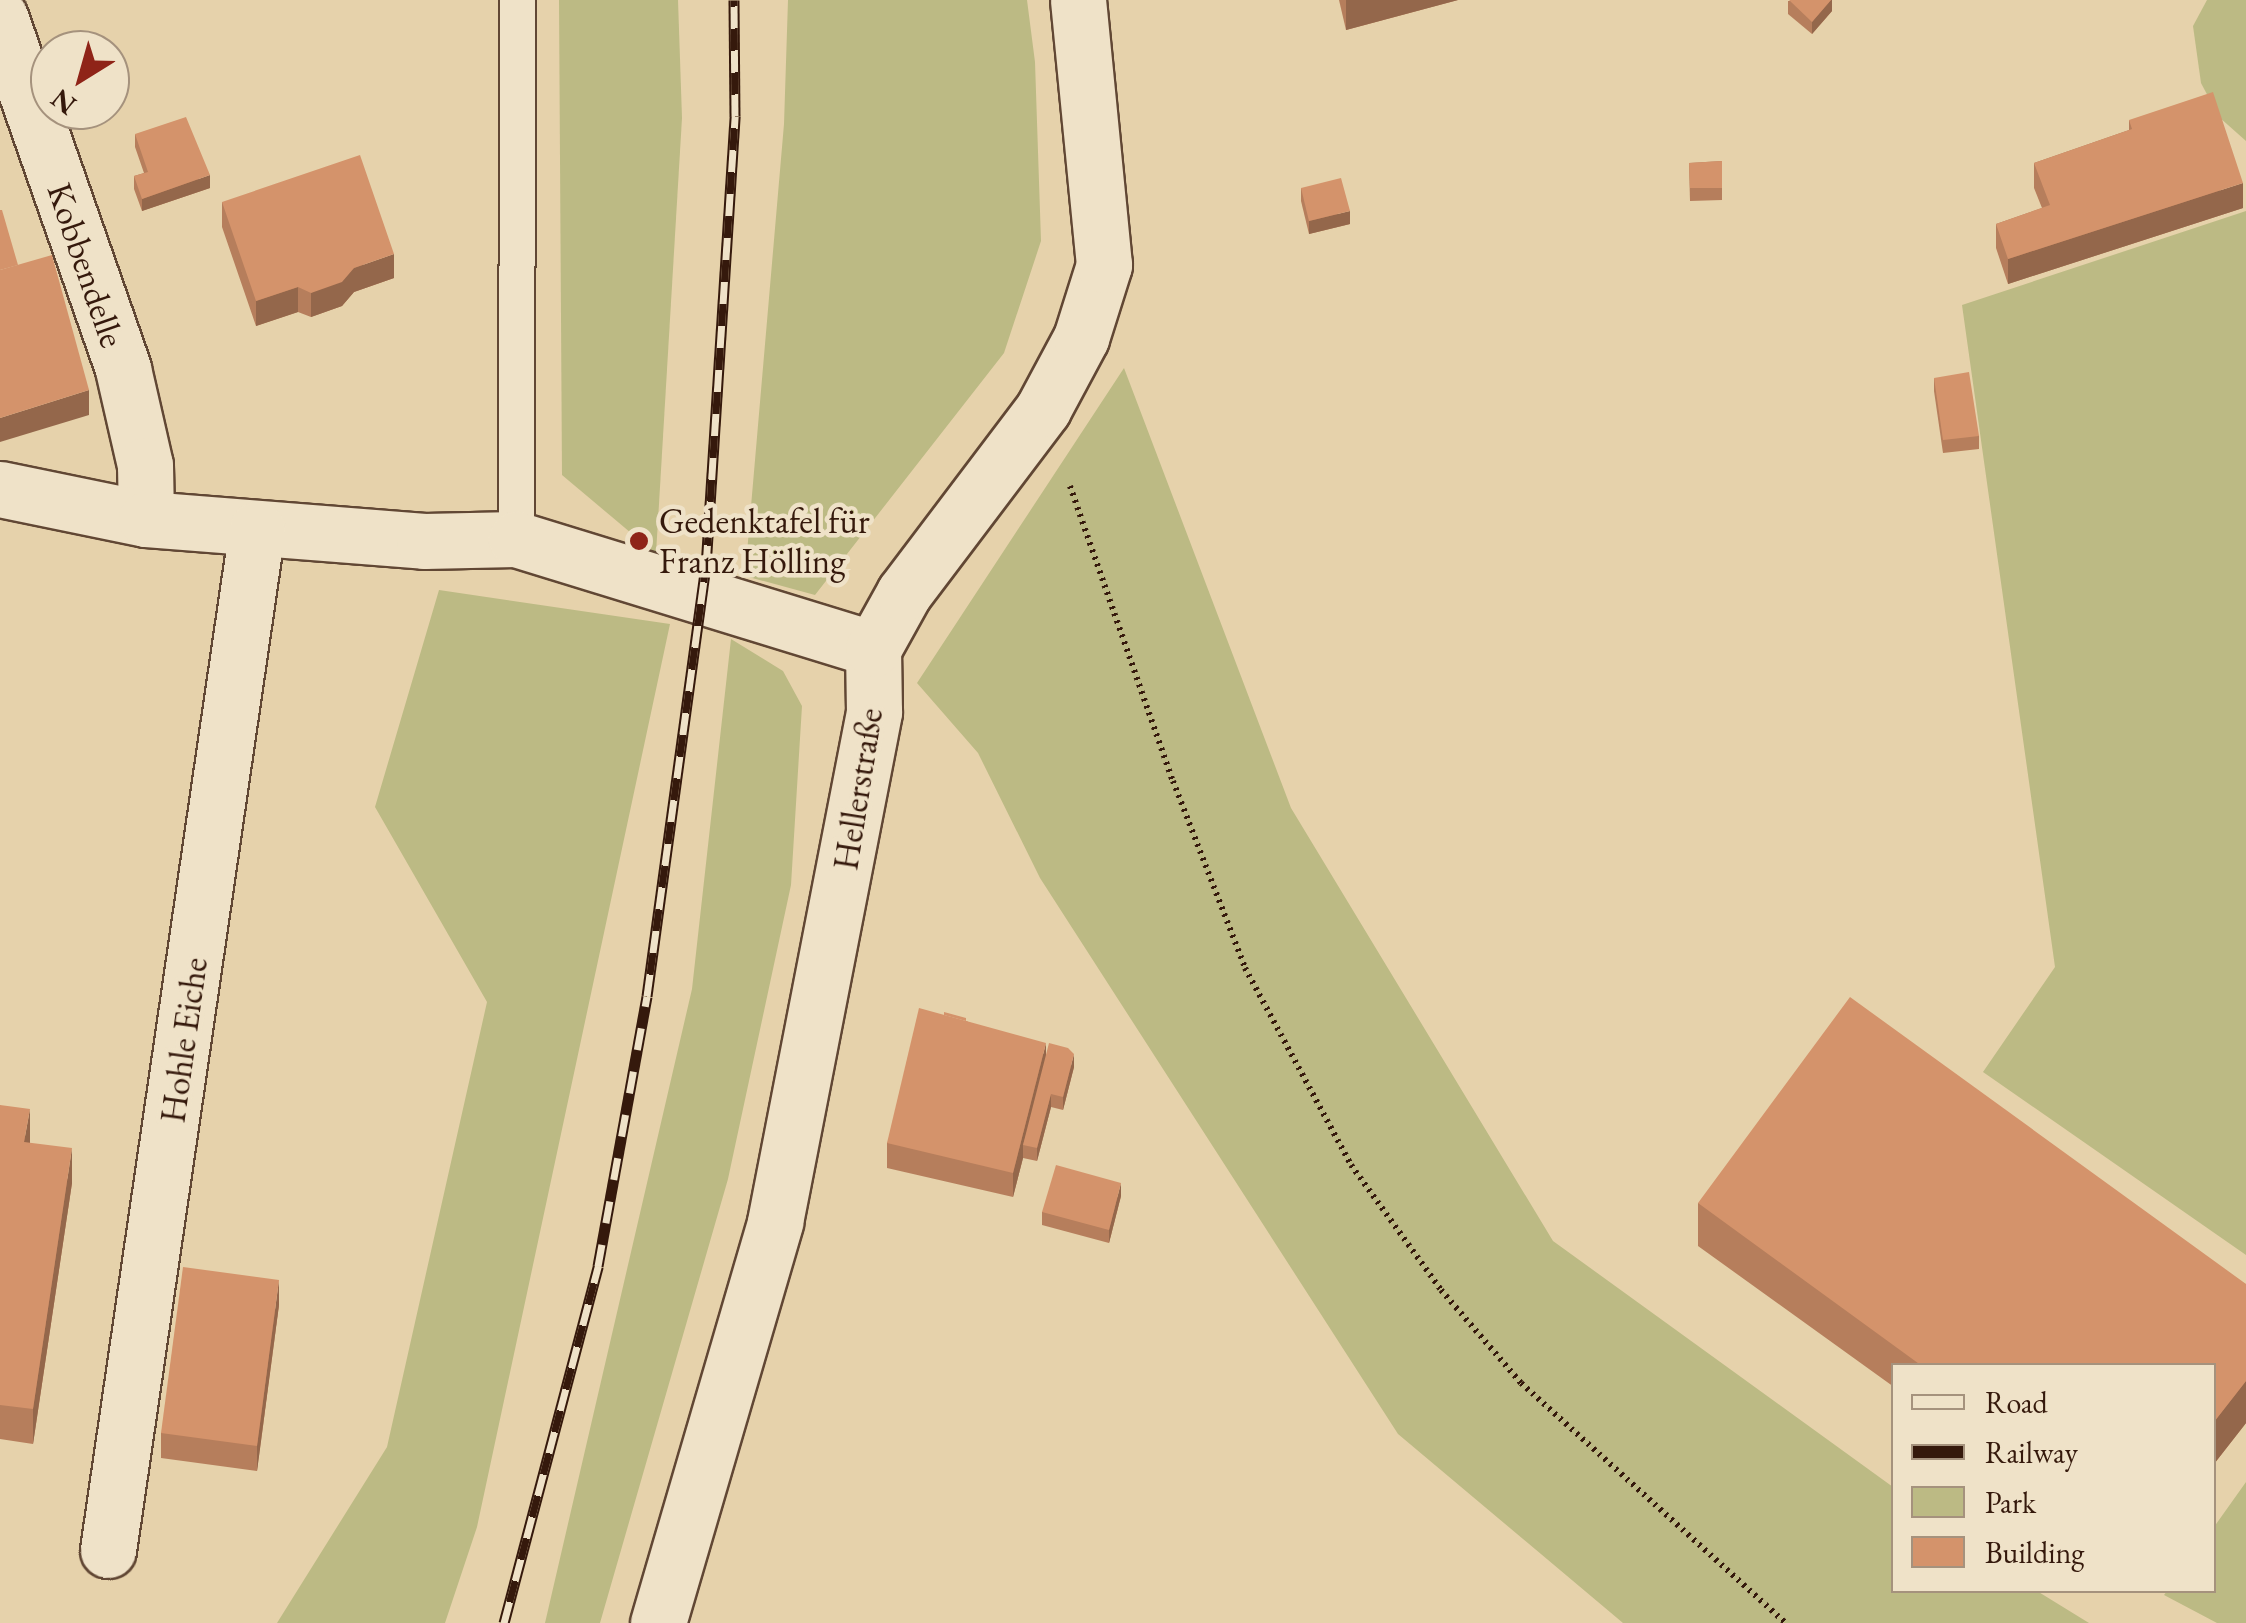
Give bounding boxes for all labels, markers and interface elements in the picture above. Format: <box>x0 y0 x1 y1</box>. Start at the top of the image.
north arrow <box>30 30 130 130</box>
text: N <box>43 81 83 124</box>
street label: Kobbendelle <box>38 177 134 353</box>
place label: Gedenktafel für Franz Hölling <box>659 500 870 582</box>
marker: Gedenktafel für Franz Hölling <box>628 530 650 552</box>
street label: Hellerstraße <box>824 705 892 873</box>
street label: Hohle Eiche <box>152 955 216 1125</box>
legend <box>1891 1363 2216 1593</box>
text: Road <box>1985 1383 2048 1422</box>
text: Railway <box>1985 1433 2078 1472</box>
text: Park <box>1985 1483 2036 1522</box>
text: Building <box>1985 1533 2084 1572</box>

